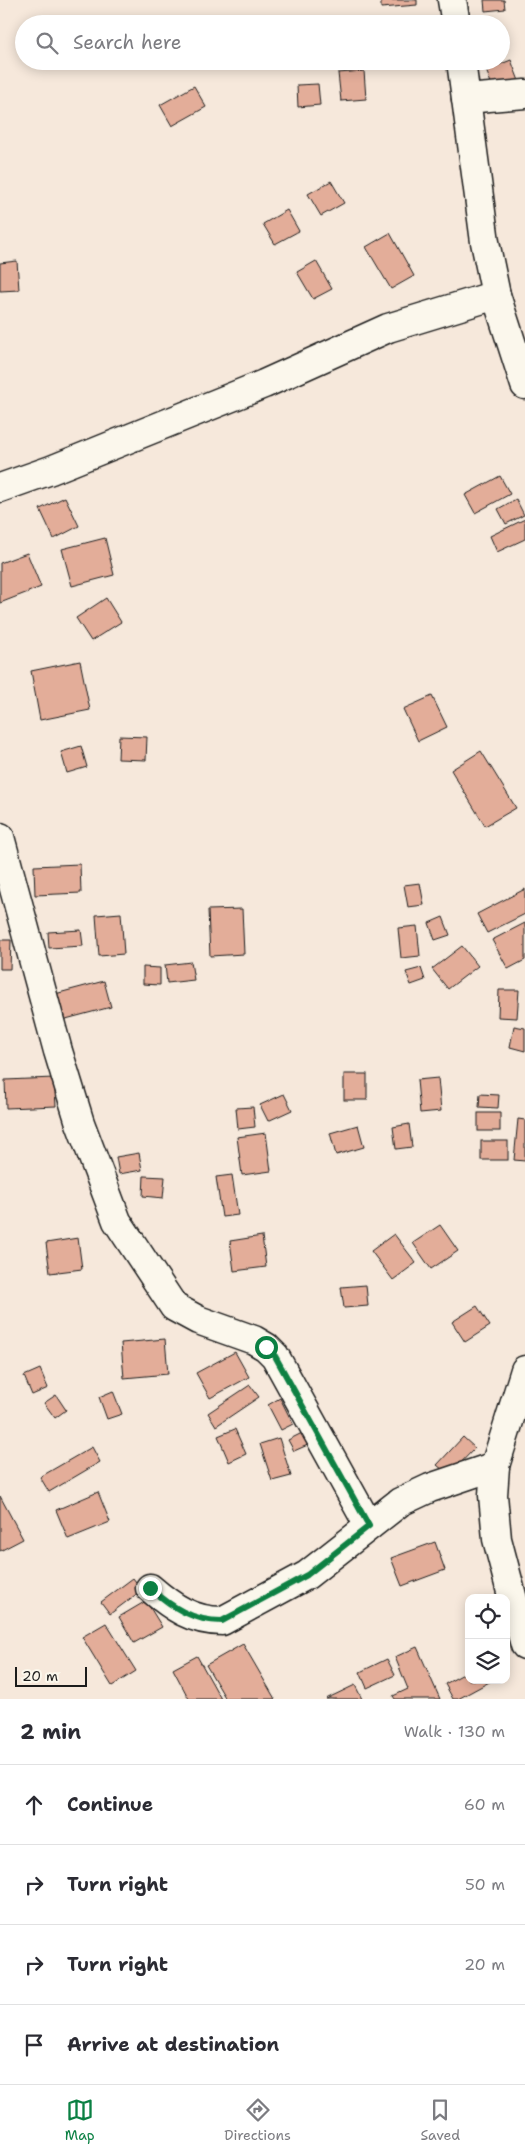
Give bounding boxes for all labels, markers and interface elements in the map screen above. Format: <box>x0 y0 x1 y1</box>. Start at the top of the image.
search box <box>15 15 510 70</box>
icon: search <box>33 29 61 57</box>
text: Search here <box>73 30 182 55</box>
route start <box>255 1336 278 1359</box>
route end <box>139 1577 162 1600</box>
map controls <box>465 1594 510 1684</box>
button: locate <box>465 1594 510 1639</box>
button: layers <box>465 1639 510 1684</box>
scale bar <box>15 1664 88 1687</box>
text: 20 m <box>22 1667 58 1685</box>
text: 2 min <box>20 1718 81 1746</box>
text: Walk · 130 m <box>404 1721 505 1742</box>
icon: ahead <box>20 1791 48 1819</box>
text: Continue <box>67 1792 153 1817</box>
text: 60 m <box>464 1794 505 1815</box>
icon: right <box>20 1871 48 1899</box>
text: Turn right <box>67 1872 168 1897</box>
text: 50 m <box>465 1874 505 1895</box>
icon: right <box>20 1951 48 1979</box>
text: Turn right <box>67 1952 168 1977</box>
text: 20 m <box>464 1954 505 1975</box>
icon: arrive <box>20 2031 48 2059</box>
text: Arrive at destination <box>67 2032 279 2057</box>
tab: Map <box>65 2096 95 2144</box>
tab: Directions <box>224 2096 291 2144</box>
tab: Saved <box>421 2096 460 2144</box>

